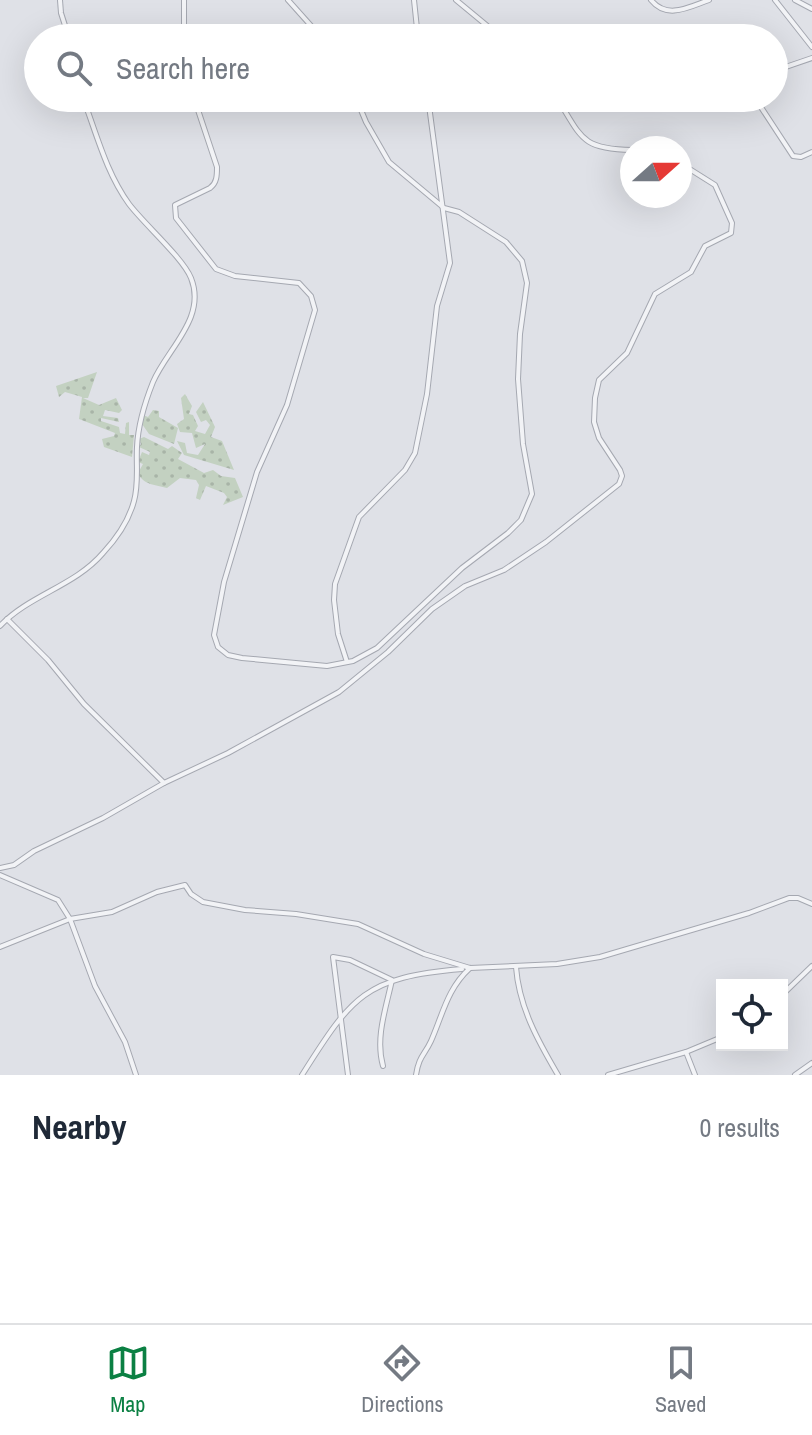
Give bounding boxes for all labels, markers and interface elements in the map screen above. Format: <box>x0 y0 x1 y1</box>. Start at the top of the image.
search box <box>24 24 788 112</box>
icon: search <box>52 46 96 90</box>
text: Search here <box>116 48 250 88</box>
north arrow <box>620 136 692 208</box>
map controls <box>716 979 788 1051</box>
button: locate <box>716 979 788 1051</box>
text: Nearby <box>32 1104 127 1150</box>
text: 0 results <box>699 1110 780 1145</box>
tab: Map <box>106 1341 150 1419</box>
tab: Directions <box>361 1341 444 1419</box>
tab: Saved <box>655 1341 706 1419</box>

